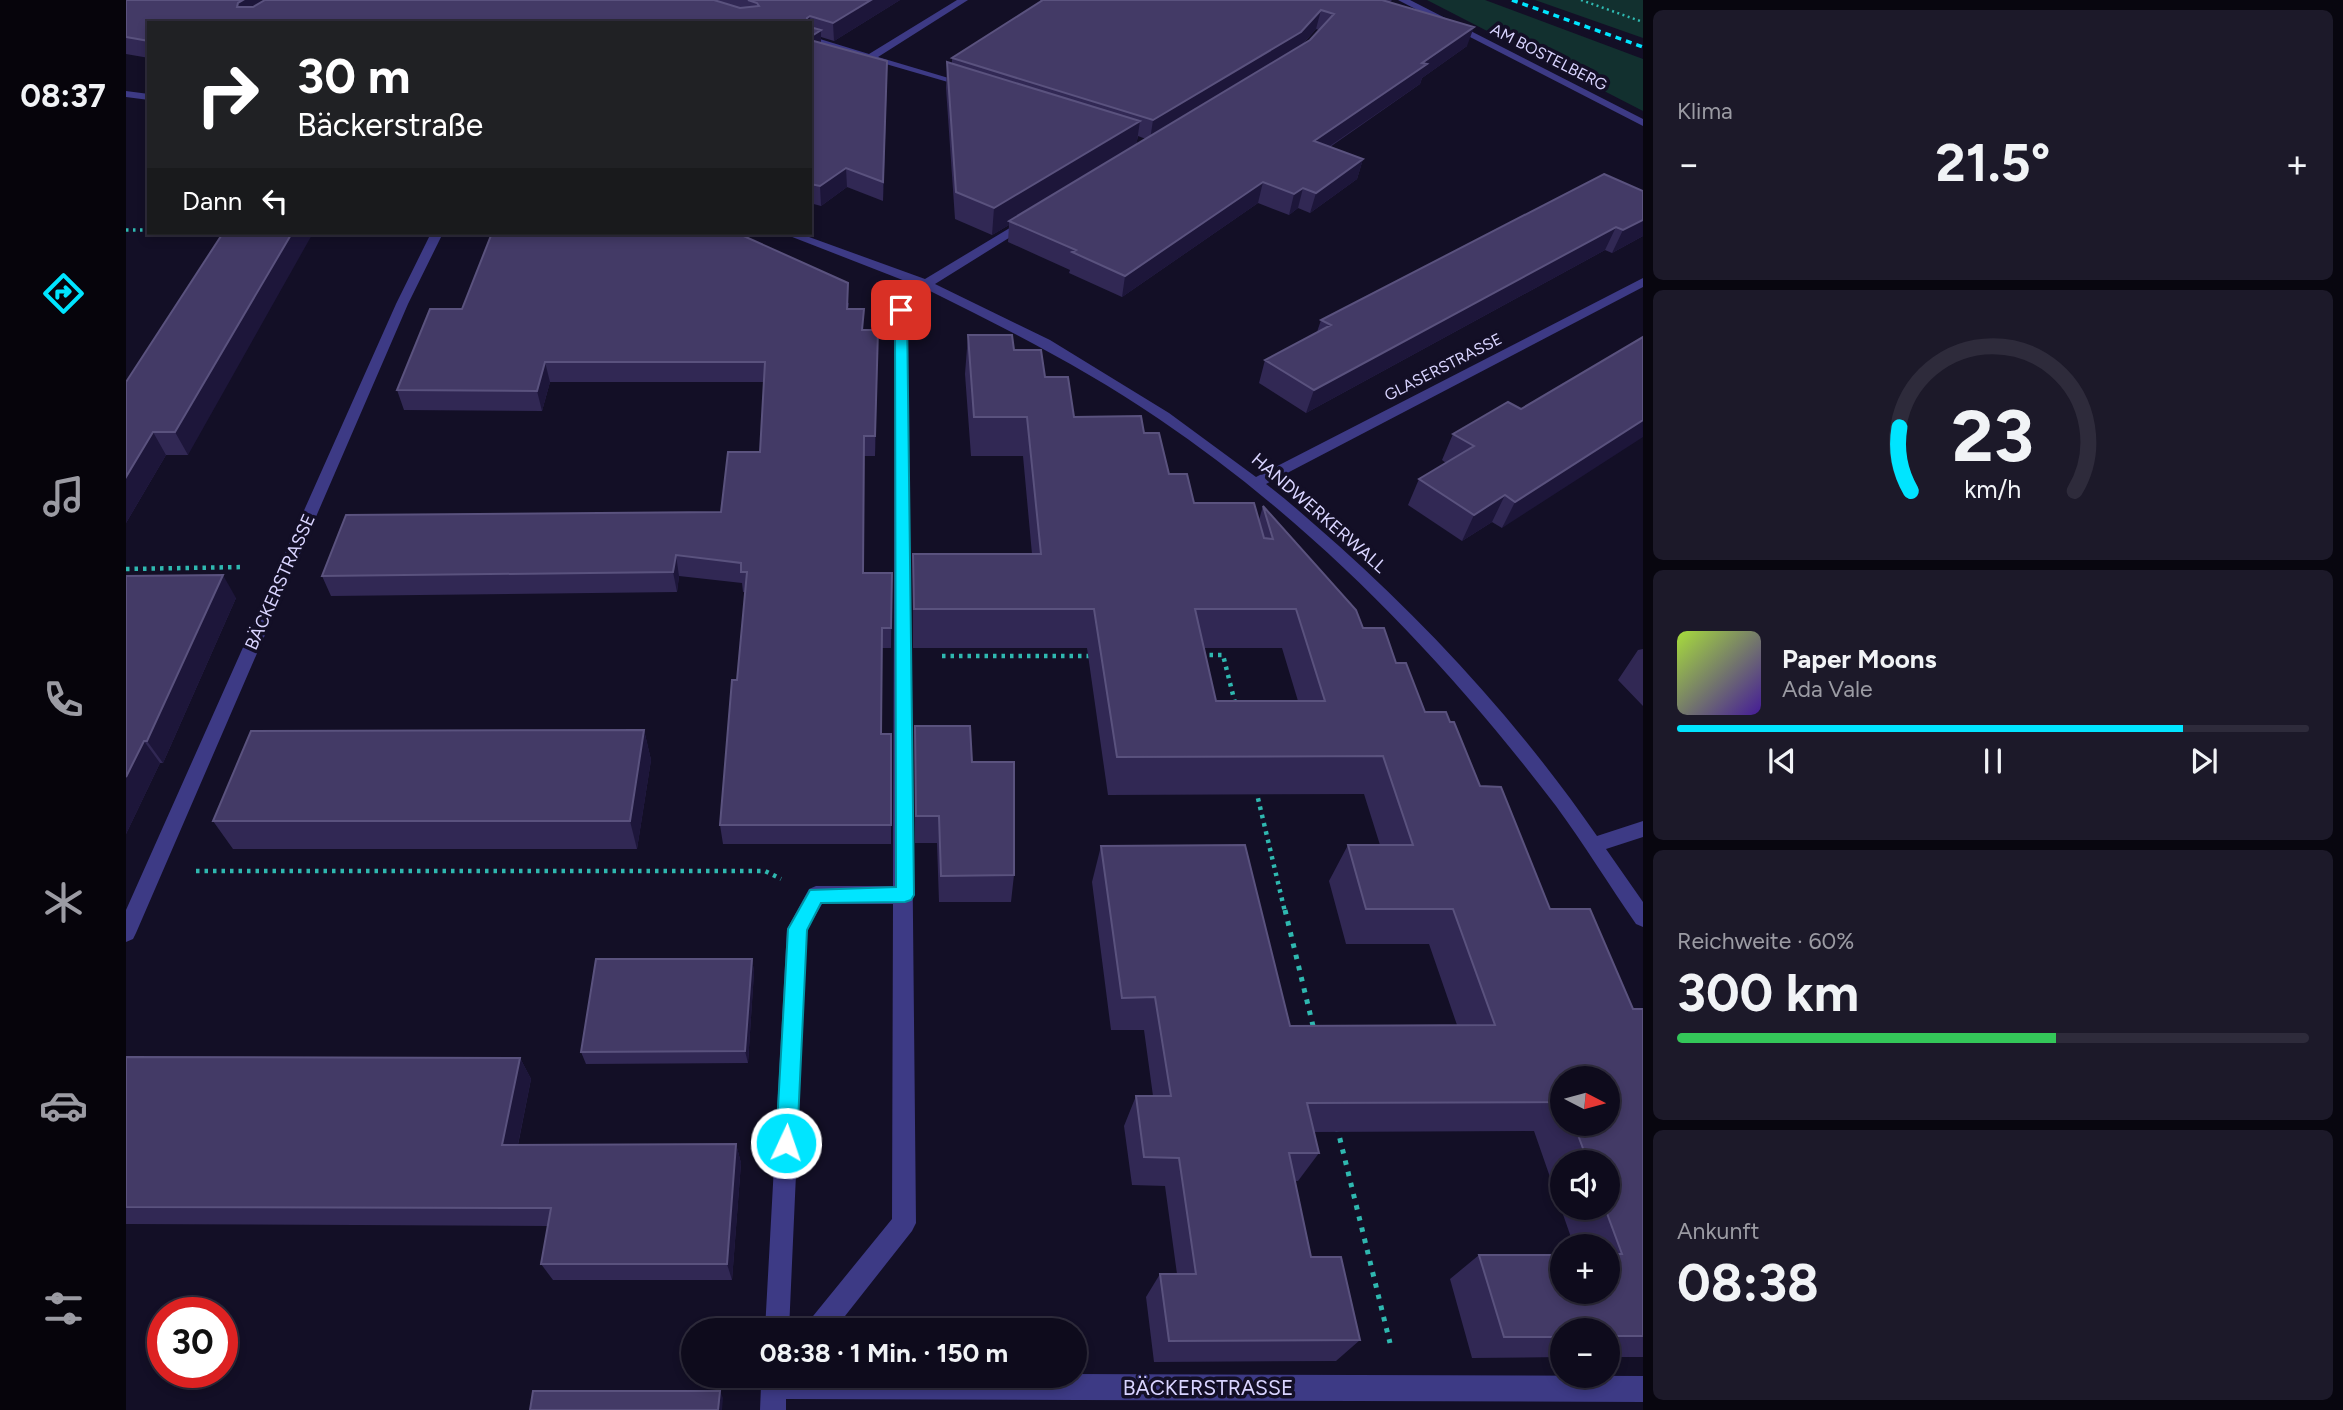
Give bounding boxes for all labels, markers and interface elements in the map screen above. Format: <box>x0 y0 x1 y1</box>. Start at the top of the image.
street label: AM BOSTELBERG <box>1487 19 1611 95</box>
text: 30 m <box>297 46 410 105</box>
icon: right <box>182 49 273 140</box>
text: 08:37 <box>20 77 106 115</box>
text: Klima <box>1677 97 1733 125</box>
text: Bäckerstraße <box>297 106 483 144</box>
text: 21.5° <box>1936 132 2050 194</box>
text: − <box>1677 141 1701 187</box>
text: + <box>2285 141 2309 187</box>
icon: left <box>256 182 294 220</box>
text: Dann <box>182 185 242 217</box>
icon: directions <box>39 269 88 318</box>
pin <box>871 280 931 340</box>
icon: arrive <box>882 291 920 329</box>
street label: GLASERSTRASSE <box>1381 329 1505 405</box>
text: 23 <box>1952 392 2034 479</box>
street label: HANDWERKERWALL <box>1247 448 1391 578</box>
icon: music <box>39 472 88 521</box>
text: km/h <box>1964 474 2022 504</box>
street label: BÄCKERSTRASSE <box>240 511 320 653</box>
text: Paper Moons <box>1782 643 1937 675</box>
icon: phone <box>39 675 88 724</box>
text: Ada Vale <box>1782 675 1873 703</box>
icon: previous <box>1763 742 1801 780</box>
icon: pause <box>1974 742 2012 780</box>
icon: next <box>2185 742 2223 780</box>
icon: climate <box>39 878 88 927</box>
text: Reichweite · 60% <box>1677 927 1854 955</box>
text: 300 km <box>1677 962 1859 1024</box>
north arrow <box>1550 1066 1620 1136</box>
map controls <box>1550 1066 1620 1388</box>
icon: car <box>39 1081 88 1130</box>
position arrow <box>749 1106 823 1180</box>
button: sound <box>1550 1150 1620 1220</box>
text: Ankunft <box>1677 1217 1759 1245</box>
button: + <box>1550 1234 1620 1304</box>
text: 08:38 <box>1677 1252 1819 1314</box>
icon: filters <box>39 1284 88 1333</box>
speed limit sign: 30 <box>147 1297 238 1388</box>
button: − <box>1550 1318 1620 1388</box>
text: 08:38 · 1 Min. · 150 m <box>760 1337 1008 1369</box>
street label: BÄCKERSTRASSE <box>1123 1375 1293 1400</box>

